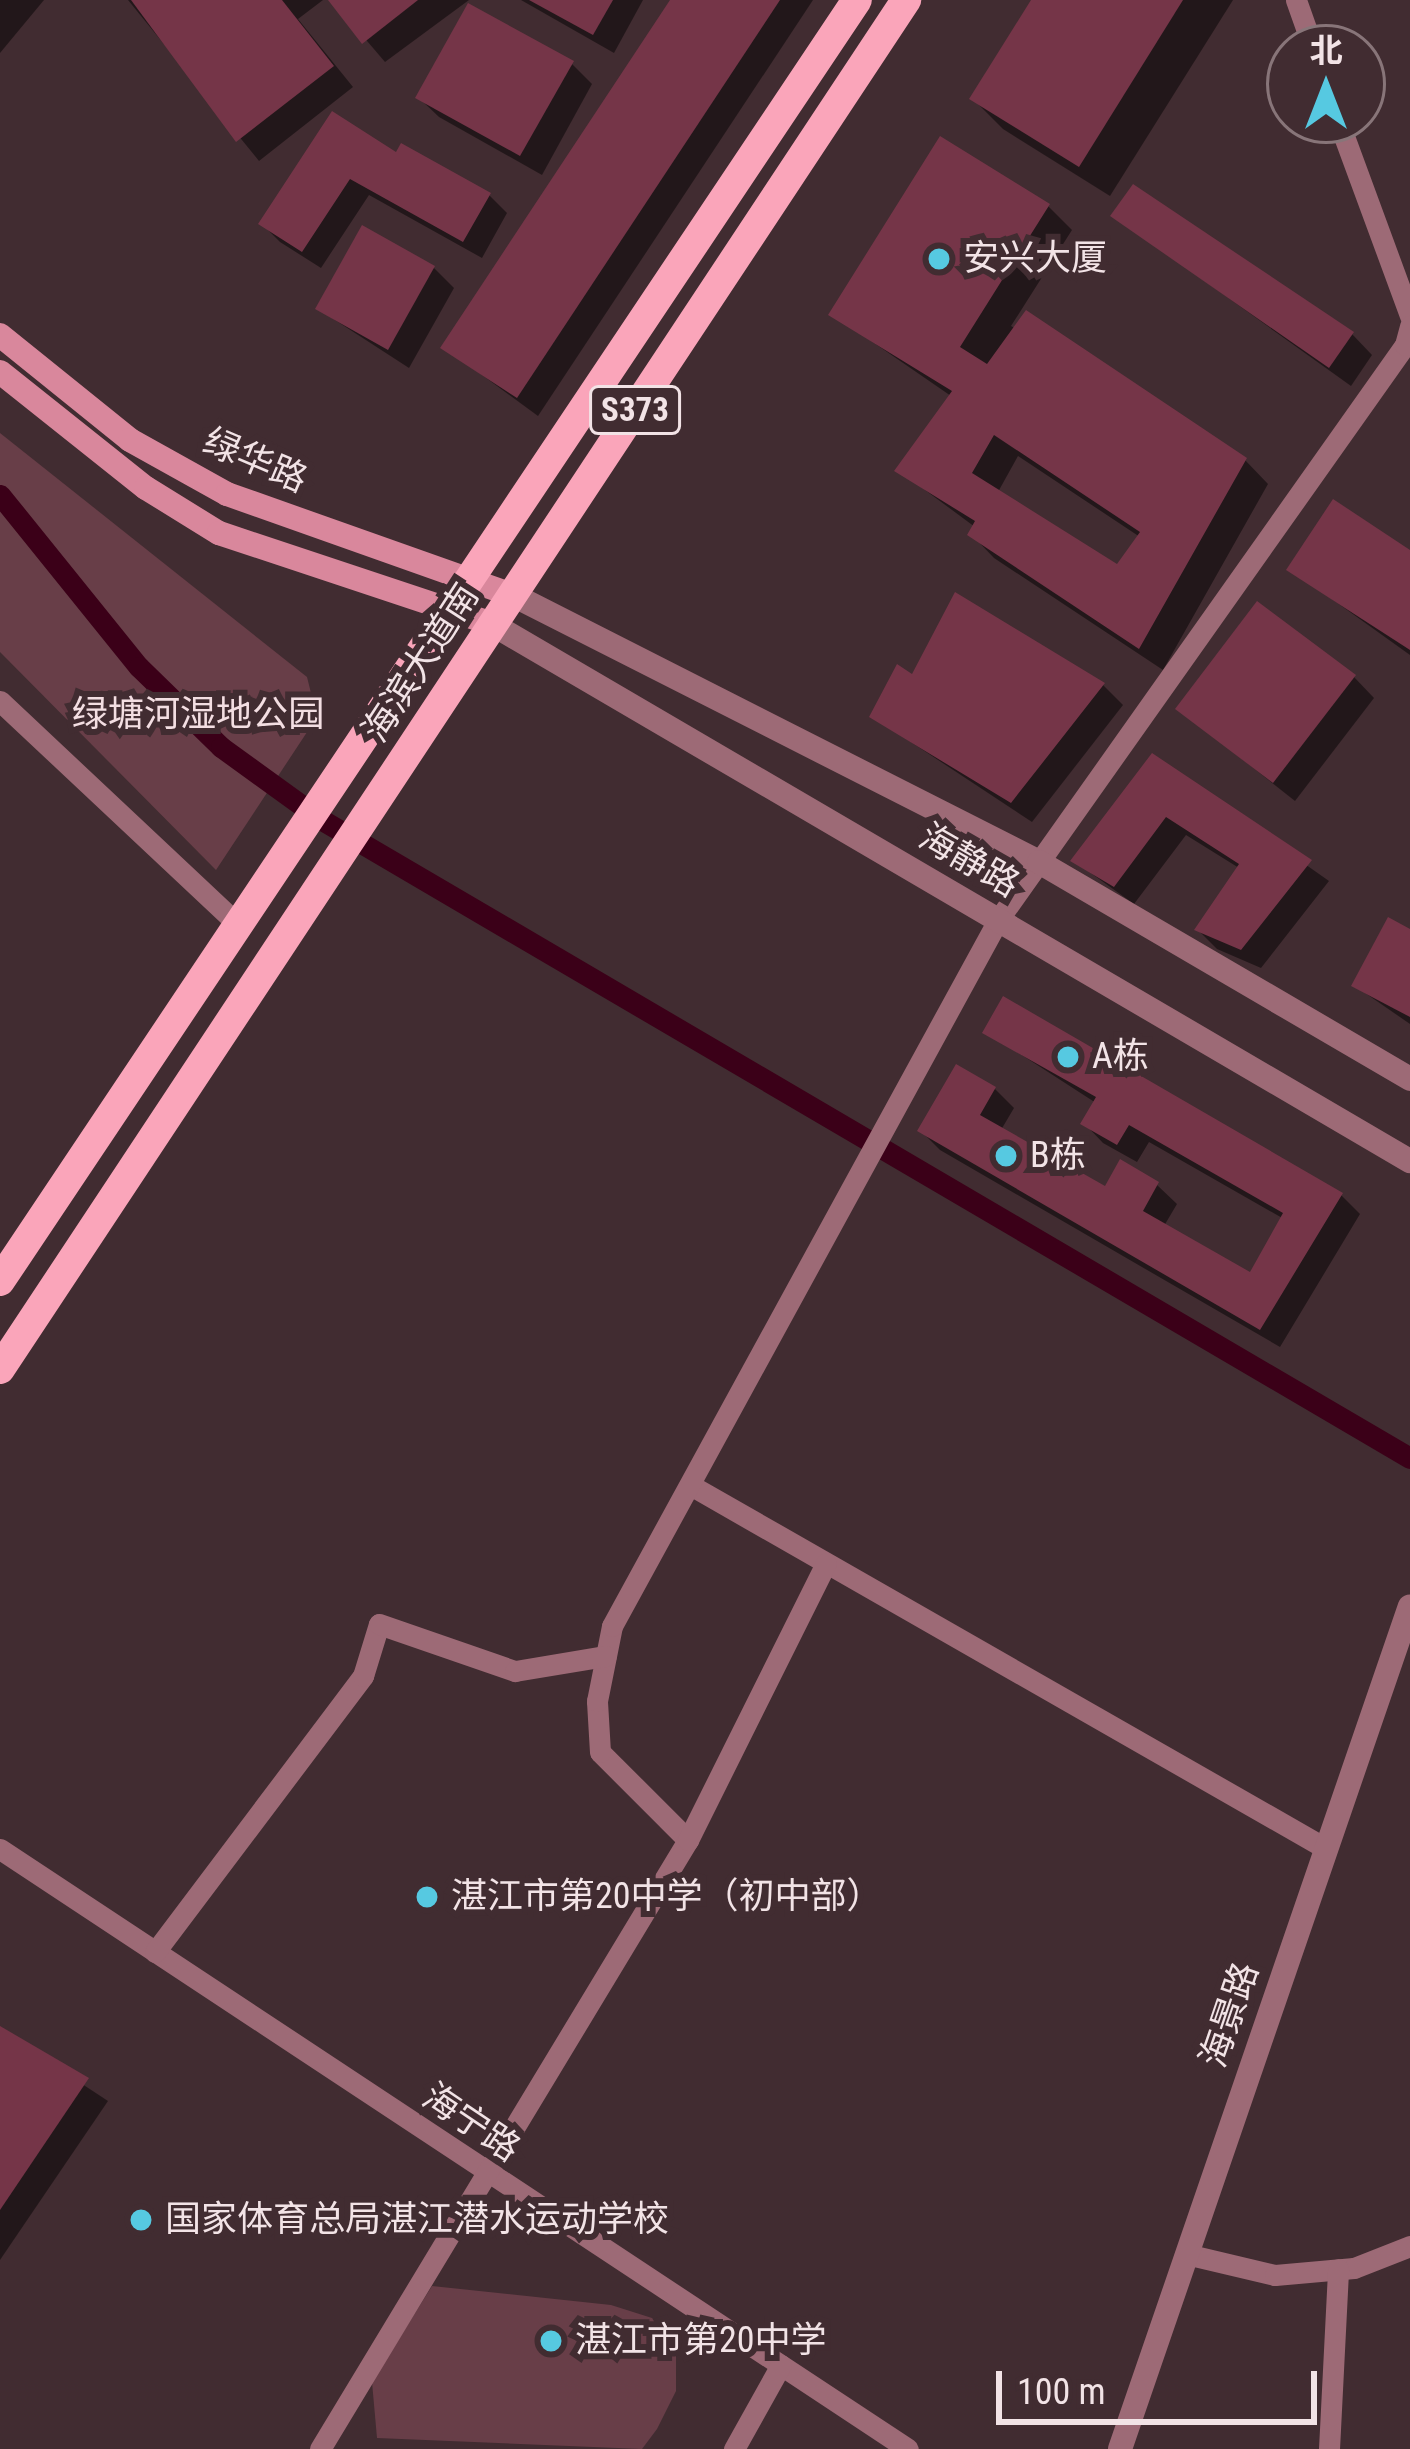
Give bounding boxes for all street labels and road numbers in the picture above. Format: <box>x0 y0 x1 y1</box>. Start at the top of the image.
road number: S373 <box>587 383 683 437</box>
street label: 绿华路 <box>197 420 313 502</box>
street label: 海滨大道南 <box>354 576 488 750</box>
street label: 海静路 <box>911 815 1027 907</box>
street label: 海景路 <box>1192 1957 1268 2073</box>
street label: 海宁路 <box>414 2075 528 2171</box>

